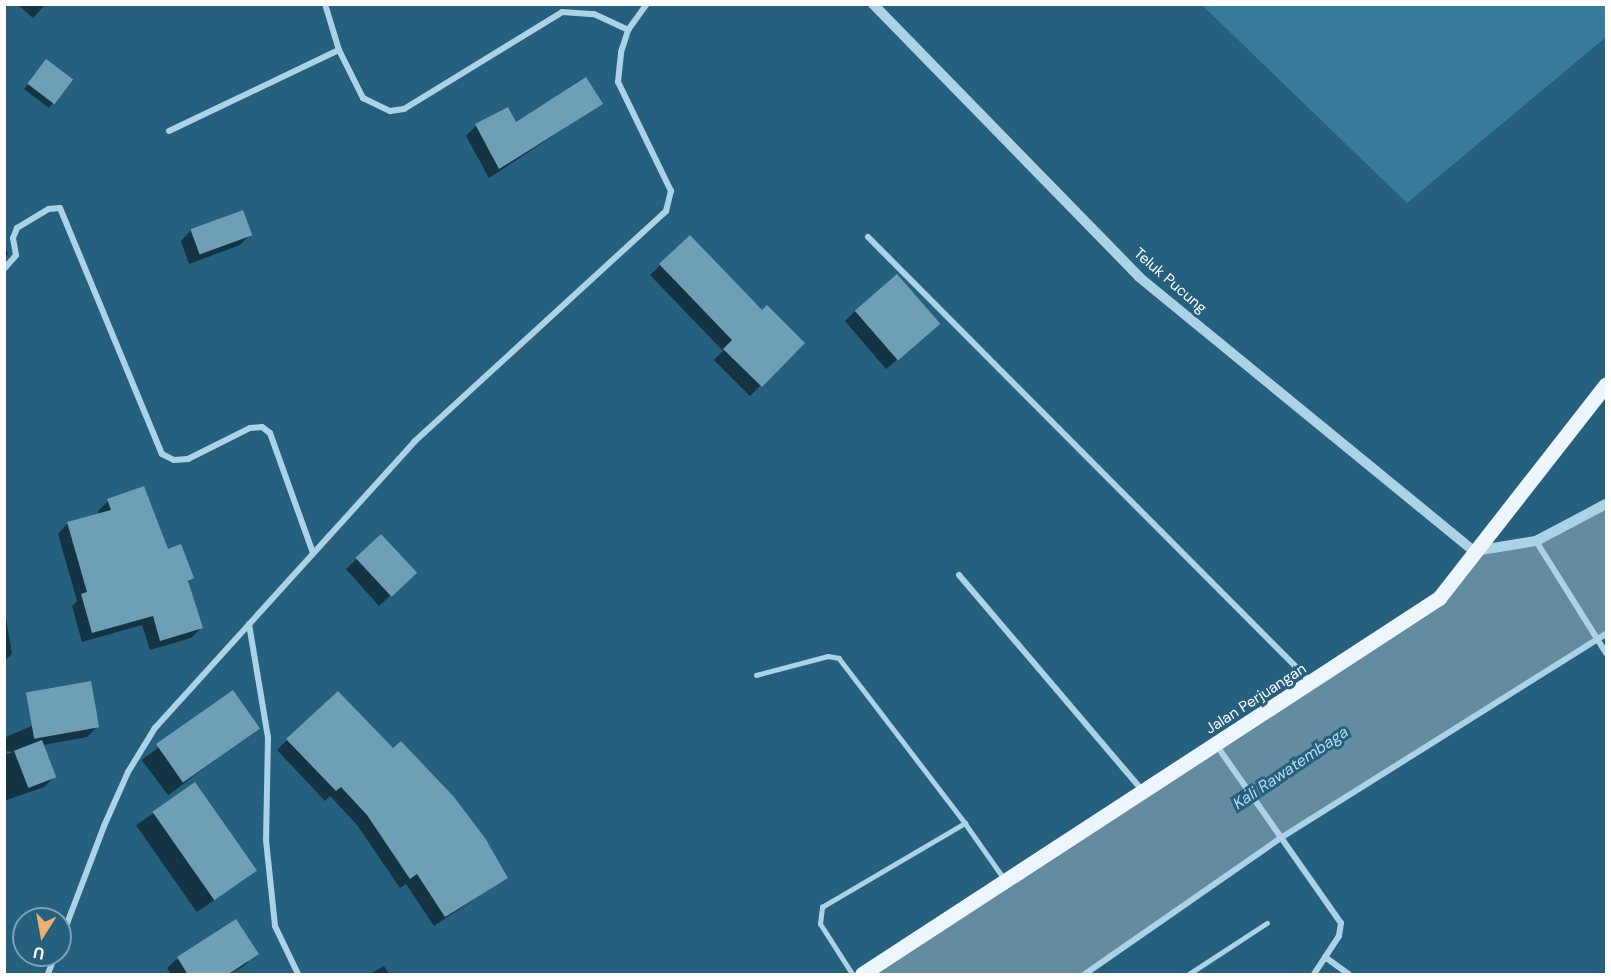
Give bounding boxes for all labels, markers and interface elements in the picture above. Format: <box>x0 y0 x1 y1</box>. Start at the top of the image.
street label: Teluk Pucung <box>1130 245 1210 317</box>
street label: Jalan Perjuangan <box>1202 660 1310 738</box>
water label: Kali Rawatembaga <box>1230 722 1352 814</box>
north arrow <box>12 907 72 967</box>
text: U <box>31 942 46 965</box>

